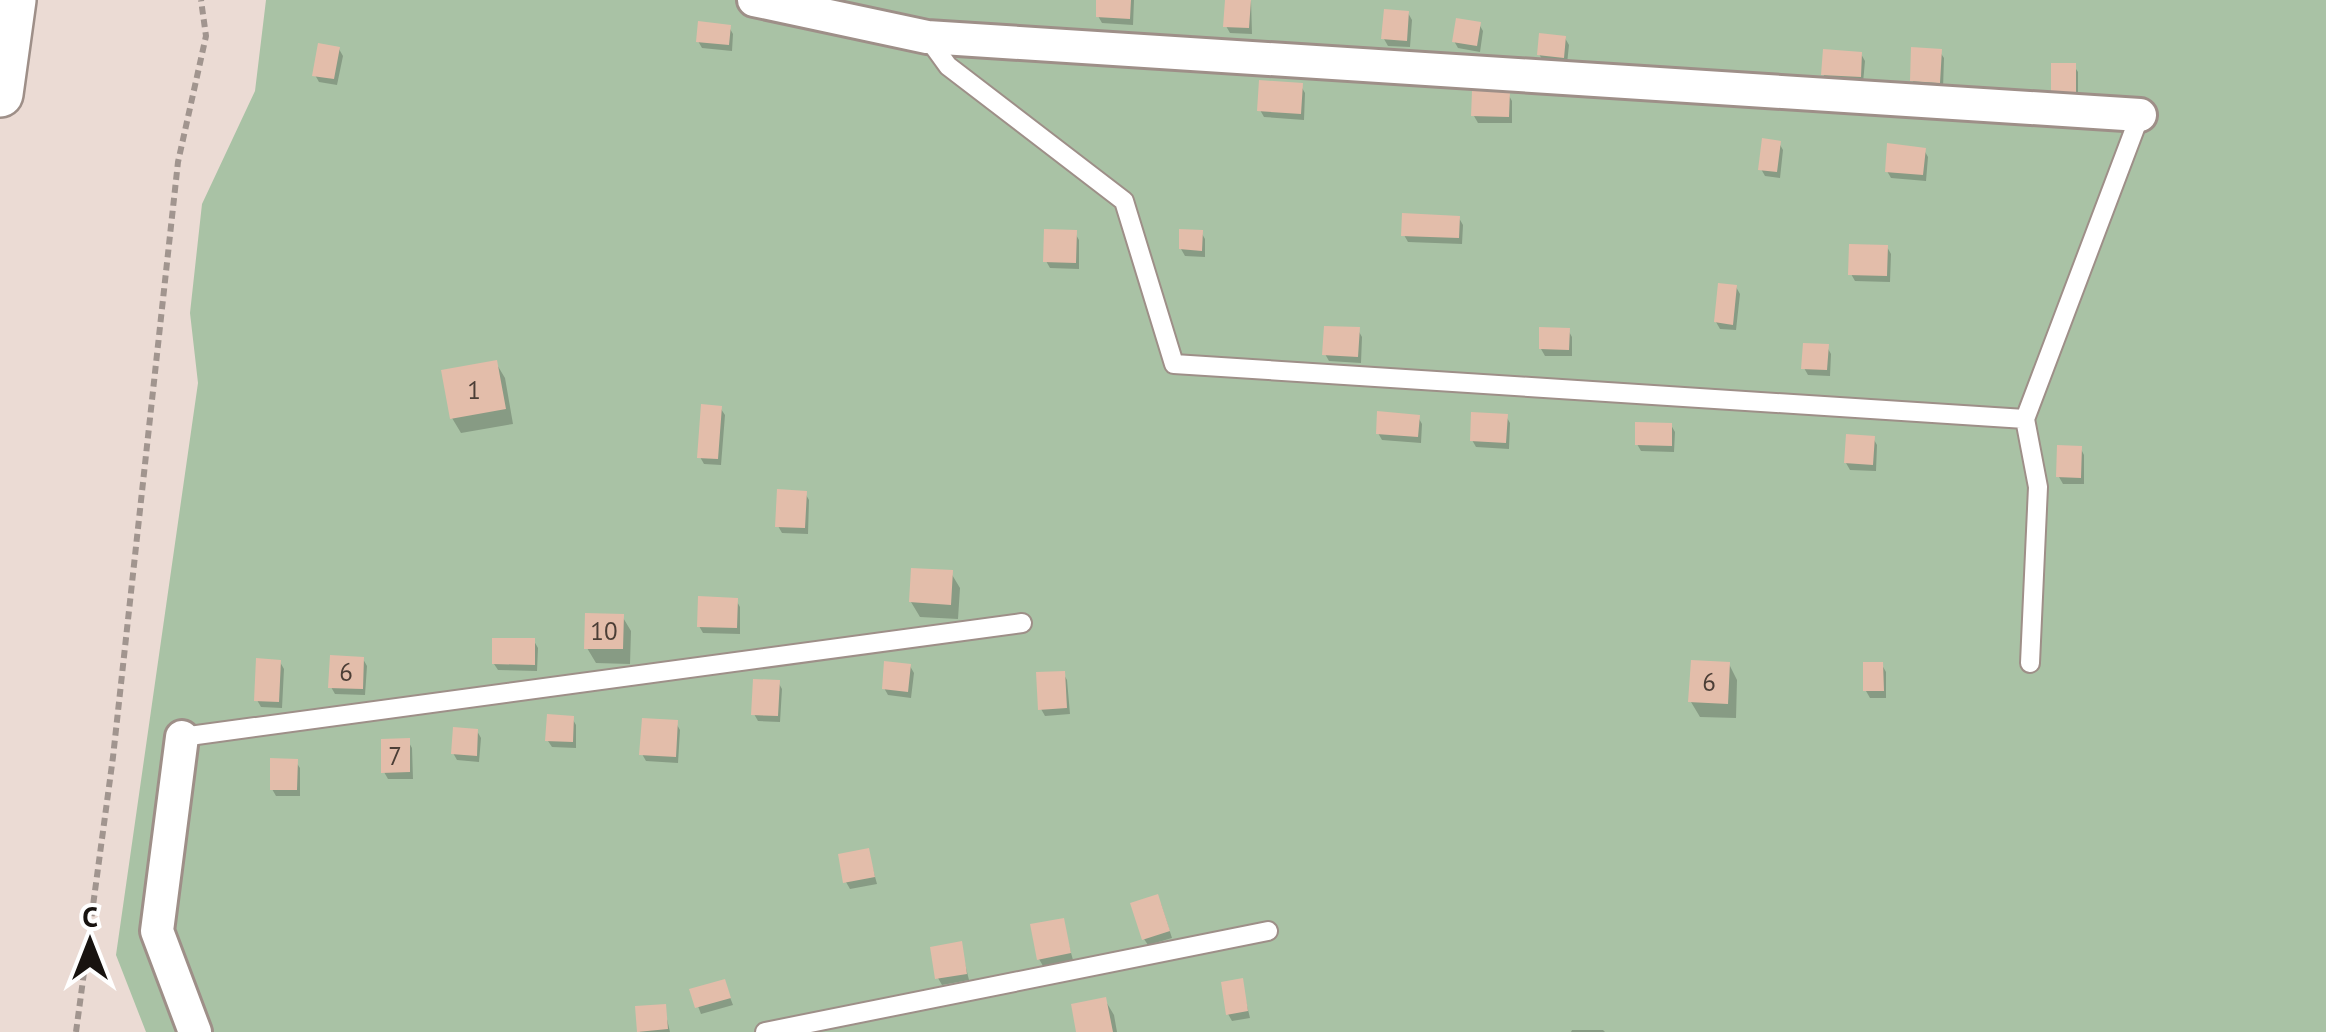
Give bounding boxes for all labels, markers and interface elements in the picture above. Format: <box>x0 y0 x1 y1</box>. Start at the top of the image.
house number: 1 <box>467 374 481 406</box>
house number: 10 <box>590 615 618 647</box>
house number: 6 <box>339 656 353 688</box>
house number: 6 <box>1702 666 1716 698</box>
house number: 7 <box>388 740 402 772</box>
north arrow <box>40 892 140 992</box>
text: С <box>82 898 98 935</box>

